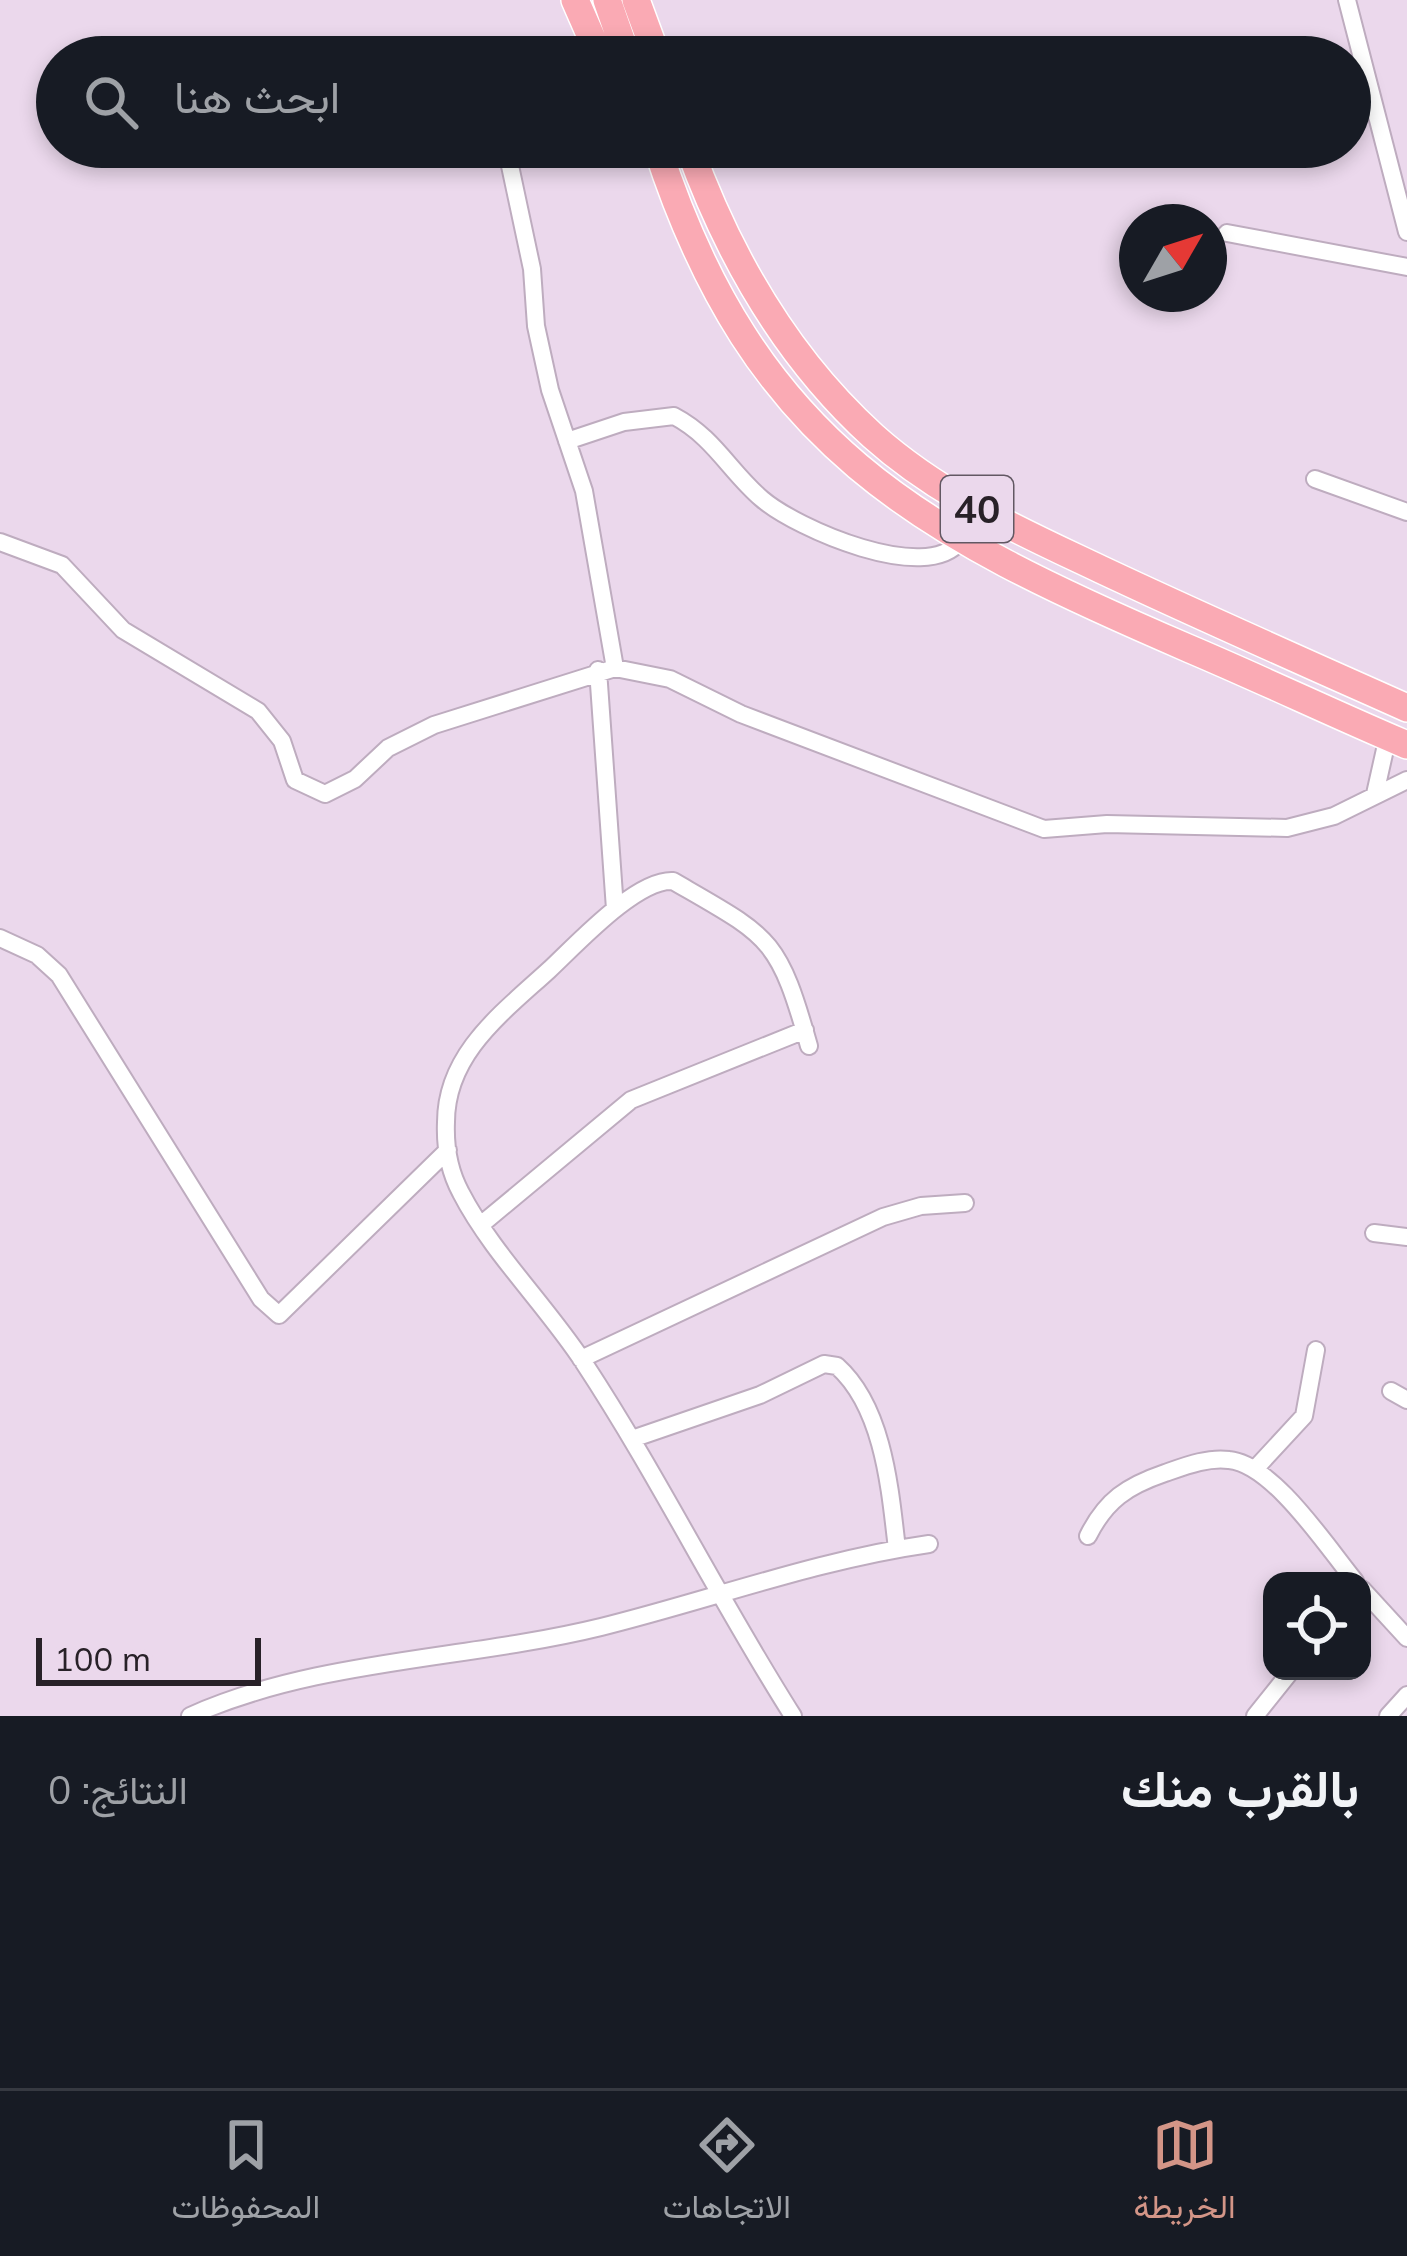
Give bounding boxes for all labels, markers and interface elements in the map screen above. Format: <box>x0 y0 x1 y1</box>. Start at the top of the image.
search box <box>36 36 1371 168</box>
text: ابحث هنا <box>174 68 340 124</box>
icon: search <box>78 69 144 135</box>
north arrow <box>1119 204 1227 312</box>
road number: 40 <box>941 476 1013 542</box>
map controls <box>1263 1572 1371 1680</box>
button: locate <box>1263 1572 1371 1680</box>
scale bar <box>36 1632 261 1685</box>
text: 100 m <box>54 1638 151 1679</box>
text: بالقرب منك <box>1121 1756 1359 1820</box>
text: النتائج: 0 <box>48 1765 188 1814</box>
tab: المحفوظات <box>171 2112 320 2236</box>
tab: الاتجاهات <box>663 2112 791 2236</box>
tab: الخريطة <box>1134 2112 1236 2236</box>

